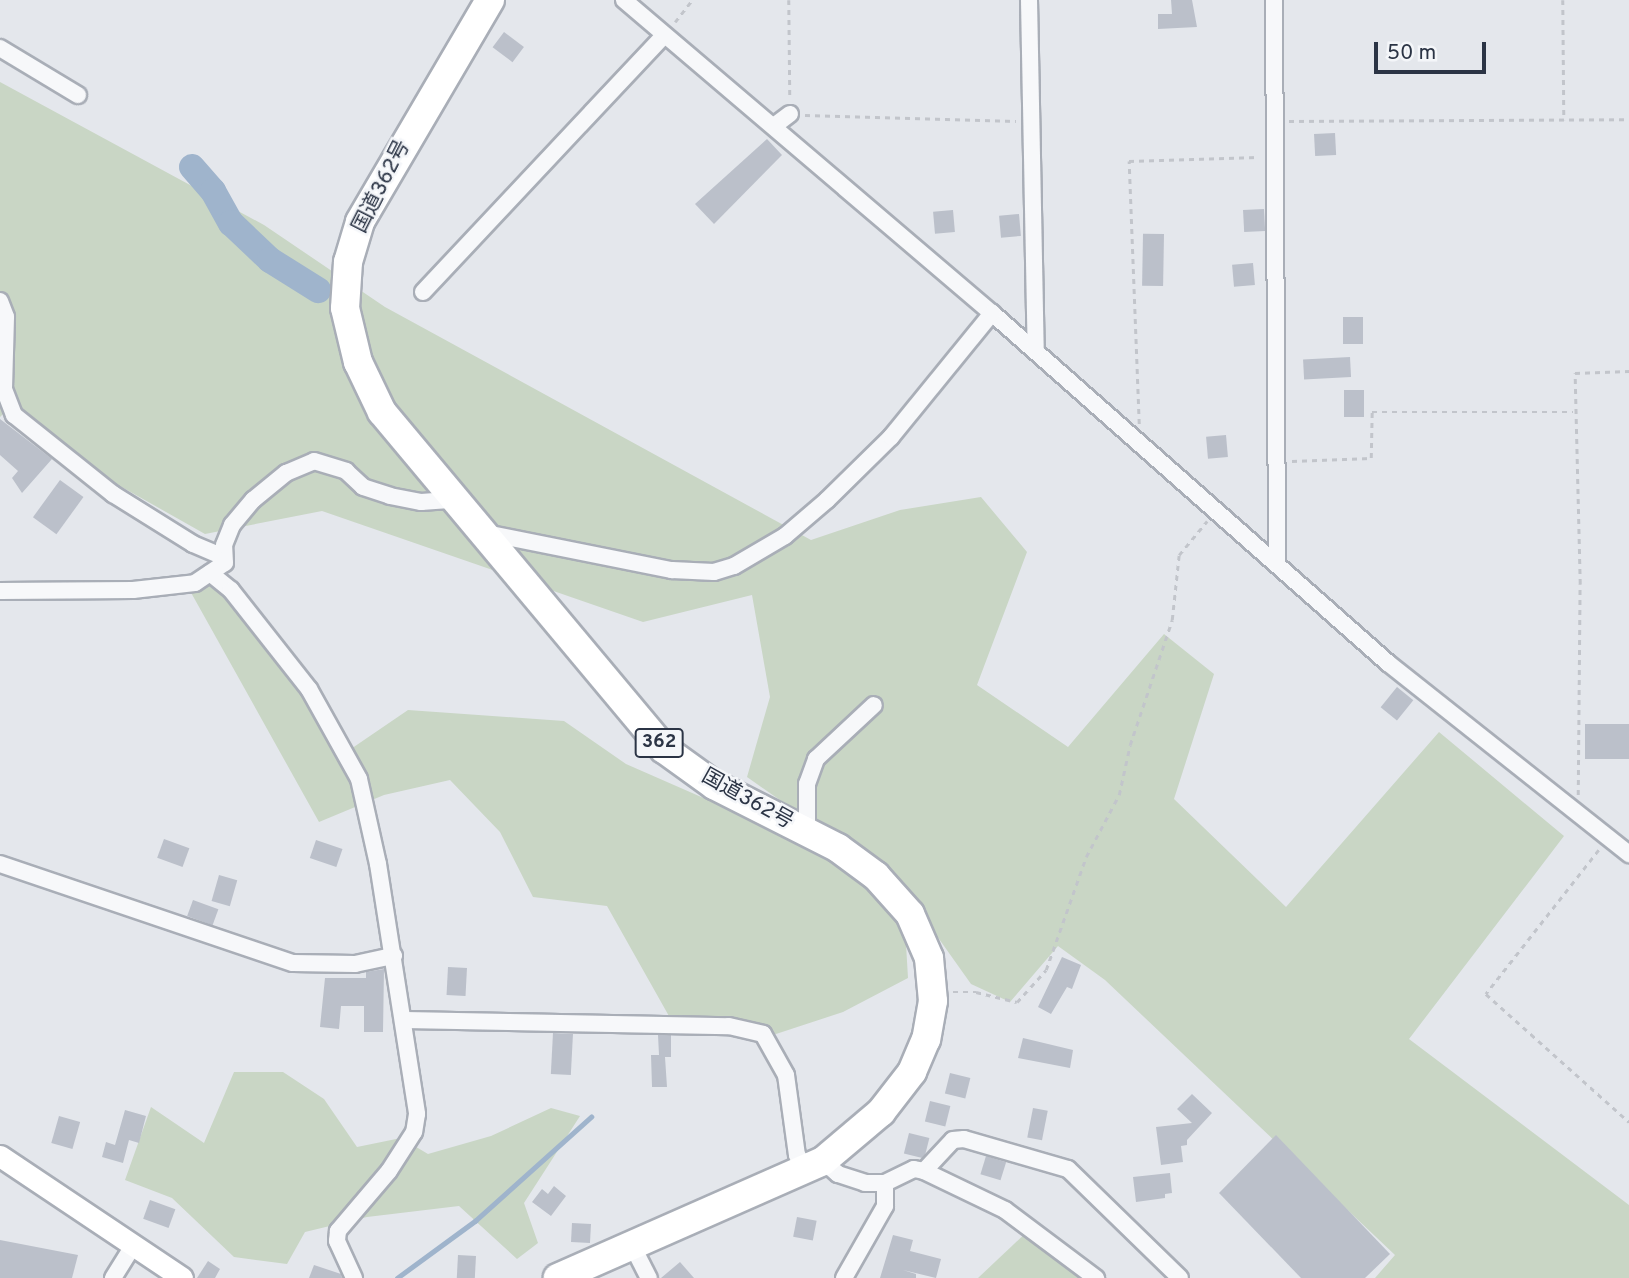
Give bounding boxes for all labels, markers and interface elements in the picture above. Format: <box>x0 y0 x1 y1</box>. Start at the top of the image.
scale bar <box>1377 28 1489 72</box>
text: 50 m <box>1387 40 1436 67</box>
street label: 国道362号 <box>348 136 416 238</box>
road number: 362 <box>634 728 684 758</box>
street label: 国道362号 <box>697 764 797 836</box>

